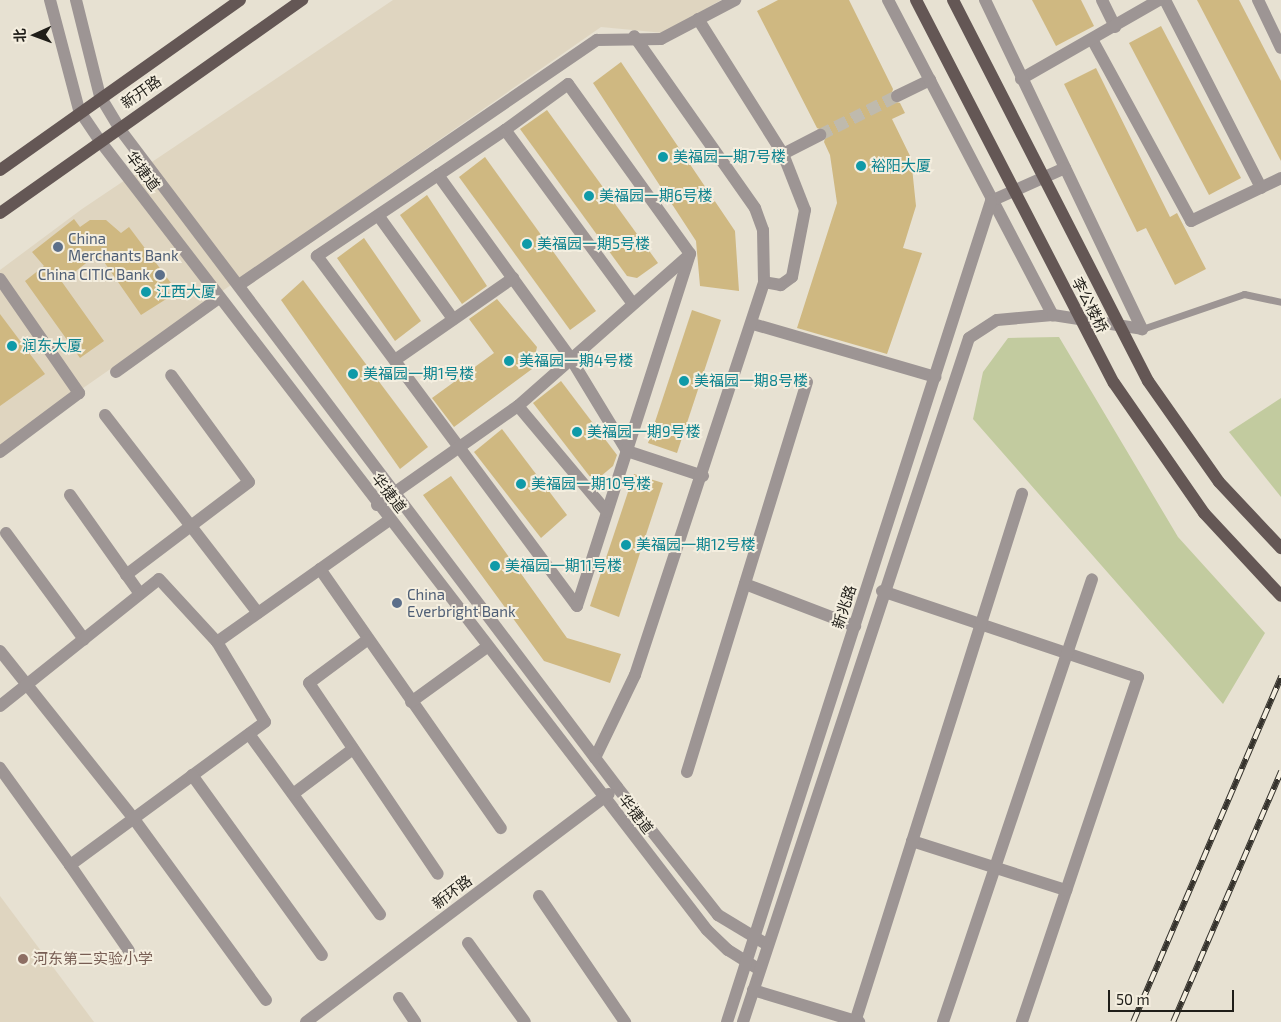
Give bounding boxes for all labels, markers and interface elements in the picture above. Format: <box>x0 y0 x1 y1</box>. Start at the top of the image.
north arrow <box>10 10 60 60</box>
text: 北 <box>11 28 28 43</box>
street label: 新开路 <box>117 72 165 112</box>
street label: 华捷道 <box>122 148 164 194</box>
place label: 美福园一期7号楼 <box>673 148 786 166</box>
marker: 美福园一期7号楼 <box>657 151 669 163</box>
place label: 裕阳大厦 <box>871 157 931 175</box>
marker: 裕阳大厦 <box>855 160 867 172</box>
place label: 美福园一期6号楼 <box>599 187 713 205</box>
marker: 美福园一期6号楼 <box>583 190 595 202</box>
place label: China Merchants Bank <box>68 229 179 264</box>
place label: 美福园一期5号楼 <box>537 235 650 253</box>
marker: 美福园一期5号楼 <box>521 238 533 250</box>
marker: China Merchants Bank <box>52 241 64 253</box>
place label: China CITIC Bank <box>38 266 150 284</box>
marker: China CITIC Bank <box>154 269 166 281</box>
street label: 李公楼桥 <box>1068 274 1112 336</box>
place label: 江西大厦 <box>156 283 216 301</box>
marker: 江西大厦 <box>140 286 152 298</box>
place label: 润东大厦 <box>22 337 82 355</box>
marker: 润东大厦 <box>6 340 18 352</box>
place label: 美福园一期4号楼 <box>519 352 633 370</box>
marker: 美福园一期4号楼 <box>503 355 515 367</box>
place label: 美福园一期1号楼 <box>363 365 474 383</box>
marker: 美福园一期1号楼 <box>347 368 359 380</box>
place label: 美福园一期8号楼 <box>694 372 808 390</box>
marker: 美福园一期8号楼 <box>678 375 690 387</box>
place label: 美福园一期9号楼 <box>587 423 701 441</box>
marker: 美福园一期9号楼 <box>571 426 583 438</box>
street label: 华捷道 <box>368 470 410 516</box>
place label: 美福园一期10号楼 <box>531 475 651 493</box>
marker: 美福园一期10号楼 <box>515 478 527 490</box>
place label: 美福园一期12号楼 <box>636 536 755 554</box>
marker: 美福园一期12号楼 <box>620 539 632 551</box>
place label: 美福园一期11号楼 <box>505 557 622 575</box>
marker: 美福园一期11号楼 <box>489 560 501 572</box>
street label: 新兆路 <box>828 583 860 631</box>
place label: China Everbright Bank <box>407 585 516 620</box>
marker: China Everbright Bank <box>391 597 403 609</box>
street label: 华捷道 <box>615 791 657 837</box>
street label: 新环路 <box>429 871 475 913</box>
place label: 河东第二实验小学 <box>33 950 153 968</box>
marker: 河东第二实验小学 <box>17 953 29 965</box>
scale bar <box>1111 980 1237 1012</box>
text: 50 m <box>1116 990 1150 1008</box>

